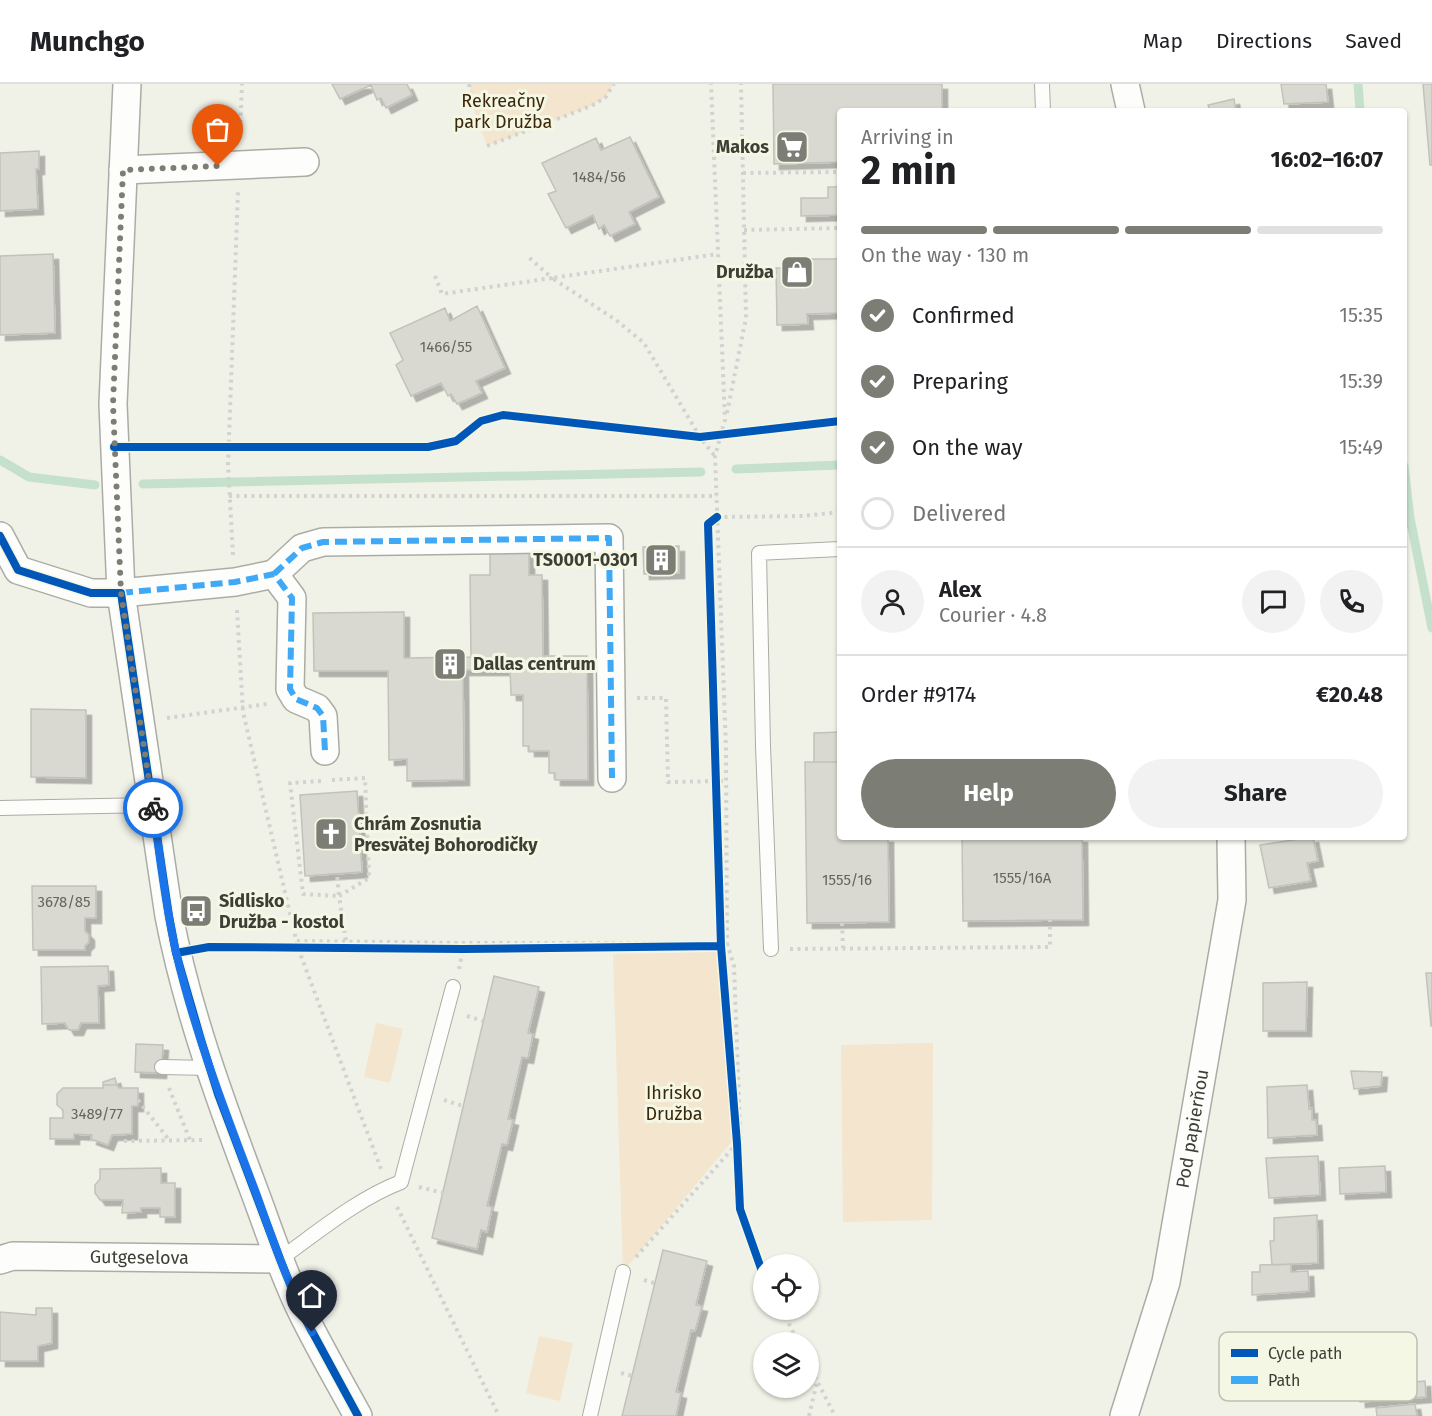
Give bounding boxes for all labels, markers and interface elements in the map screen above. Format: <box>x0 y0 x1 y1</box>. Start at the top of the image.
text: Munchgo <box>30 25 145 58</box>
text: Map <box>1143 28 1183 54</box>
text: Directions <box>1216 28 1312 54</box>
text: Saved <box>1345 28 1402 54</box>
park label: Rekreačny park Družba <box>454 90 552 133</box>
pin <box>192 104 243 166</box>
icon: bag <box>201 113 234 146</box>
text: Arriving in <box>861 125 954 149</box>
supermarket icon: Makos <box>774 129 810 165</box>
place label: Makos <box>716 136 769 158</box>
text: 16:02–16:07 <box>1271 146 1383 173</box>
text: 2 min <box>861 148 957 194</box>
house number: 1484/56 <box>572 168 626 186</box>
text: On the way · 130 m <box>861 243 1029 267</box>
shop icon: Družba <box>779 254 815 290</box>
place label: Družba <box>716 261 774 283</box>
icon: check <box>861 299 894 332</box>
text: Confirmed <box>912 302 1015 329</box>
text: 15:35 <box>1339 303 1383 327</box>
house number: 1466/55 <box>420 338 472 356</box>
icon: check <box>861 365 894 398</box>
text: Preparing <box>912 368 1008 395</box>
text: 15:39 <box>1339 369 1383 393</box>
icon: check <box>861 431 894 464</box>
text: On the way <box>912 434 1023 461</box>
text: 15:49 <box>1339 435 1383 459</box>
text: Delivered <box>912 500 1007 527</box>
building icon: TS0001-0301 <box>643 542 679 578</box>
place label: TS0001-0301 <box>533 549 638 571</box>
button: person <box>861 570 924 633</box>
button: chat <box>1242 570 1305 633</box>
button: phone <box>1320 570 1383 633</box>
text: Alex <box>939 576 982 603</box>
text: Courier · 4.8 <box>939 603 1047 627</box>
building icon: Dallas centrum <box>432 646 468 682</box>
place label: Dallas centrum <box>473 653 596 675</box>
text: Order #9174 <box>861 681 976 708</box>
text: €20.48 <box>1316 681 1383 708</box>
button: Help <box>861 759 1116 828</box>
button: Share <box>1128 759 1383 828</box>
courier <box>123 778 183 838</box>
icon: bike <box>137 792 170 825</box>
place label: Chrám Zosnutia Presvätej Bohorodičky <box>354 813 538 856</box>
church icon: Chrám Zosnutia Presvätej Bohorodičky <box>313 816 349 852</box>
house number: 1555/16A <box>993 869 1052 887</box>
house number: 1555/16 <box>822 871 872 889</box>
place label: Sídlisko Družba - kostol <box>219 890 345 933</box>
house number: 3678/85 <box>38 893 90 911</box>
bus stop icon: Sídlisko Družba - kostol <box>178 893 214 929</box>
street label: Pod papierňou <box>1171 1068 1214 1190</box>
park label: Ihrisko Družba <box>645 1082 703 1125</box>
house number: 3489/77 <box>71 1105 123 1123</box>
street label: Gutgeselova <box>90 1246 189 1269</box>
map controls <box>753 1254 819 1398</box>
button: locate <box>753 1254 819 1320</box>
pin <box>286 1270 337 1332</box>
icon: home <box>295 1279 328 1312</box>
button: layers <box>753 1332 819 1398</box>
legend <box>1219 1332 1417 1401</box>
text: Cycle path <box>1268 1344 1342 1363</box>
text: Path <box>1268 1371 1300 1390</box>

